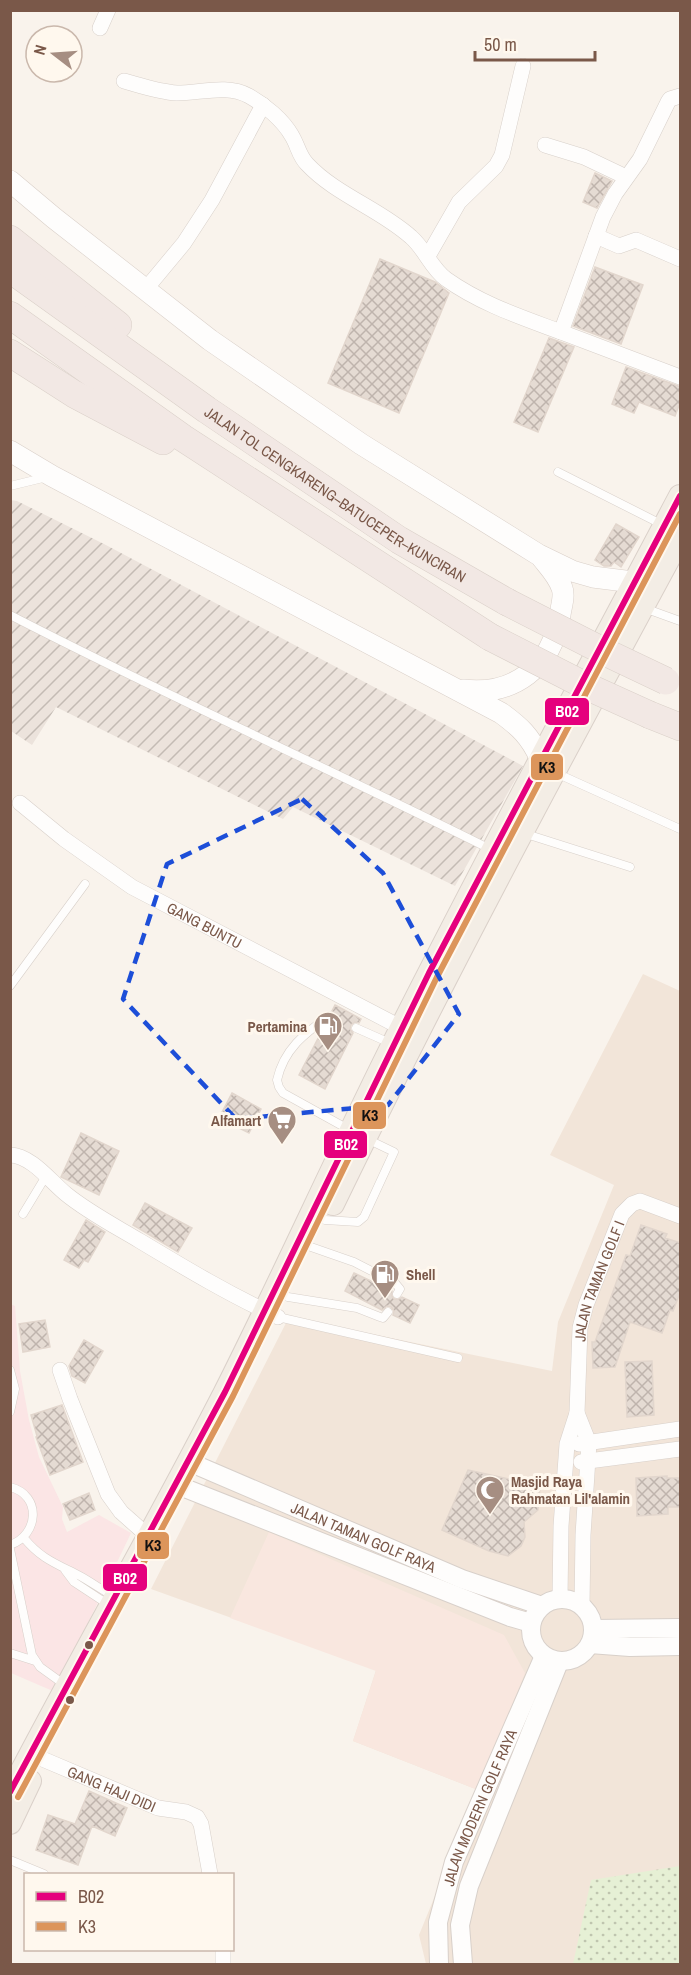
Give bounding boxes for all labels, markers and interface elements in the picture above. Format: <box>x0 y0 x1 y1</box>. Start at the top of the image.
north arrow <box>24 24 84 84</box>
scale bar <box>475 24 595 62</box>
text: 50 m <box>484 32 517 57</box>
text: N <box>28 42 52 57</box>
street label: JALAN TOL CENGKARENG–BATUCEPER–KUNCIRAN <box>201 401 470 587</box>
line badge: B02 <box>544 697 590 726</box>
text: B02 <box>555 700 579 722</box>
line badge: K3 <box>530 753 564 781</box>
text: K3 <box>539 756 555 778</box>
street label: GANG BUNTU <box>163 897 246 953</box>
fuel station icon: Pertamina <box>312 1010 344 1052</box>
place label: Pertamina <box>248 1016 307 1037</box>
line badge: K3 <box>352 1101 387 1130</box>
supermarket icon: Alfamart <box>266 1104 298 1146</box>
text: K3 <box>362 1104 378 1126</box>
place label: Alfamart <box>211 1110 261 1131</box>
line badge: B02 <box>323 1130 368 1159</box>
text: B02 <box>334 1133 358 1155</box>
street label: JALAN TAMAN GOLF I <box>569 1217 629 1342</box>
fuel station icon: Shell <box>369 1258 401 1300</box>
place label: Shell <box>406 1264 435 1285</box>
place label: Masjid Raya Rahmatan Lil'alamin <box>511 1471 630 1509</box>
mosque icon: Masjid Raya Rahmatan Lil'alamin <box>474 1474 506 1516</box>
street label: JALAN TAMAN GOLF RAYA <box>288 1496 440 1577</box>
line badge: K3 <box>136 1531 170 1560</box>
text: K3 <box>145 1534 161 1556</box>
line badge: B02 <box>102 1563 148 1592</box>
text: B02 <box>113 1567 137 1589</box>
unlabelled marker <box>83 1639 95 1651</box>
unlabelled marker <box>64 1694 76 1706</box>
street label: JALAN MODERN GOLF RAYA <box>438 1725 522 1888</box>
street label: GANG HAJI DIDI <box>64 1760 159 1817</box>
legend <box>24 1873 234 1951</box>
text: B02 <box>78 1884 104 1909</box>
text: K3 <box>78 1914 96 1939</box>

